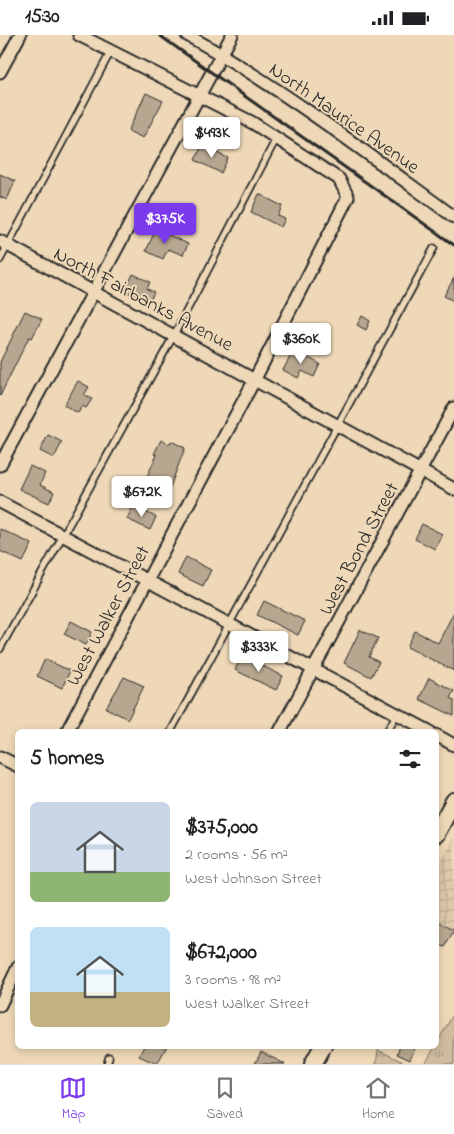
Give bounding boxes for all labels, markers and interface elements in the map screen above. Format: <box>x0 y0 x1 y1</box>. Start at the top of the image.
text: 15:30 <box>25 4 60 31</box>
street label: North Maurice Avenue <box>262 56 425 182</box>
pin: $493K <box>177 117 247 159</box>
text: $493K <box>194 121 230 145</box>
pin: $375K <box>130 203 200 245</box>
text: $375K <box>145 207 185 231</box>
street label: North Fairbanks Avenue <box>48 240 238 360</box>
pin: $360K <box>266 323 336 365</box>
text: $360K <box>282 327 320 351</box>
pin: $672K <box>107 475 177 518</box>
street label: West Bond Street <box>313 477 408 621</box>
text: $672K <box>122 480 162 504</box>
street label: West Walker Street <box>60 541 159 692</box>
pin: $333K <box>224 631 294 673</box>
text: $333K <box>240 635 278 659</box>
text: 5 homes <box>30 744 105 774</box>
icon: filters <box>396 745 424 773</box>
text: $375,000 <box>185 813 258 843</box>
icon: home <box>70 822 130 882</box>
text: 2 rooms · 56 m² <box>185 843 288 867</box>
text: West Johnson Street <box>185 867 322 891</box>
text: $672,000 <box>185 938 257 968</box>
icon: home <box>70 947 130 1007</box>
text: 3 rooms · 98 m² <box>185 968 281 992</box>
text: West Walker Street <box>185 992 309 1016</box>
tab: Map <box>59 1074 87 1125</box>
tab: Saved <box>206 1074 243 1125</box>
tab: Home <box>362 1074 395 1125</box>

